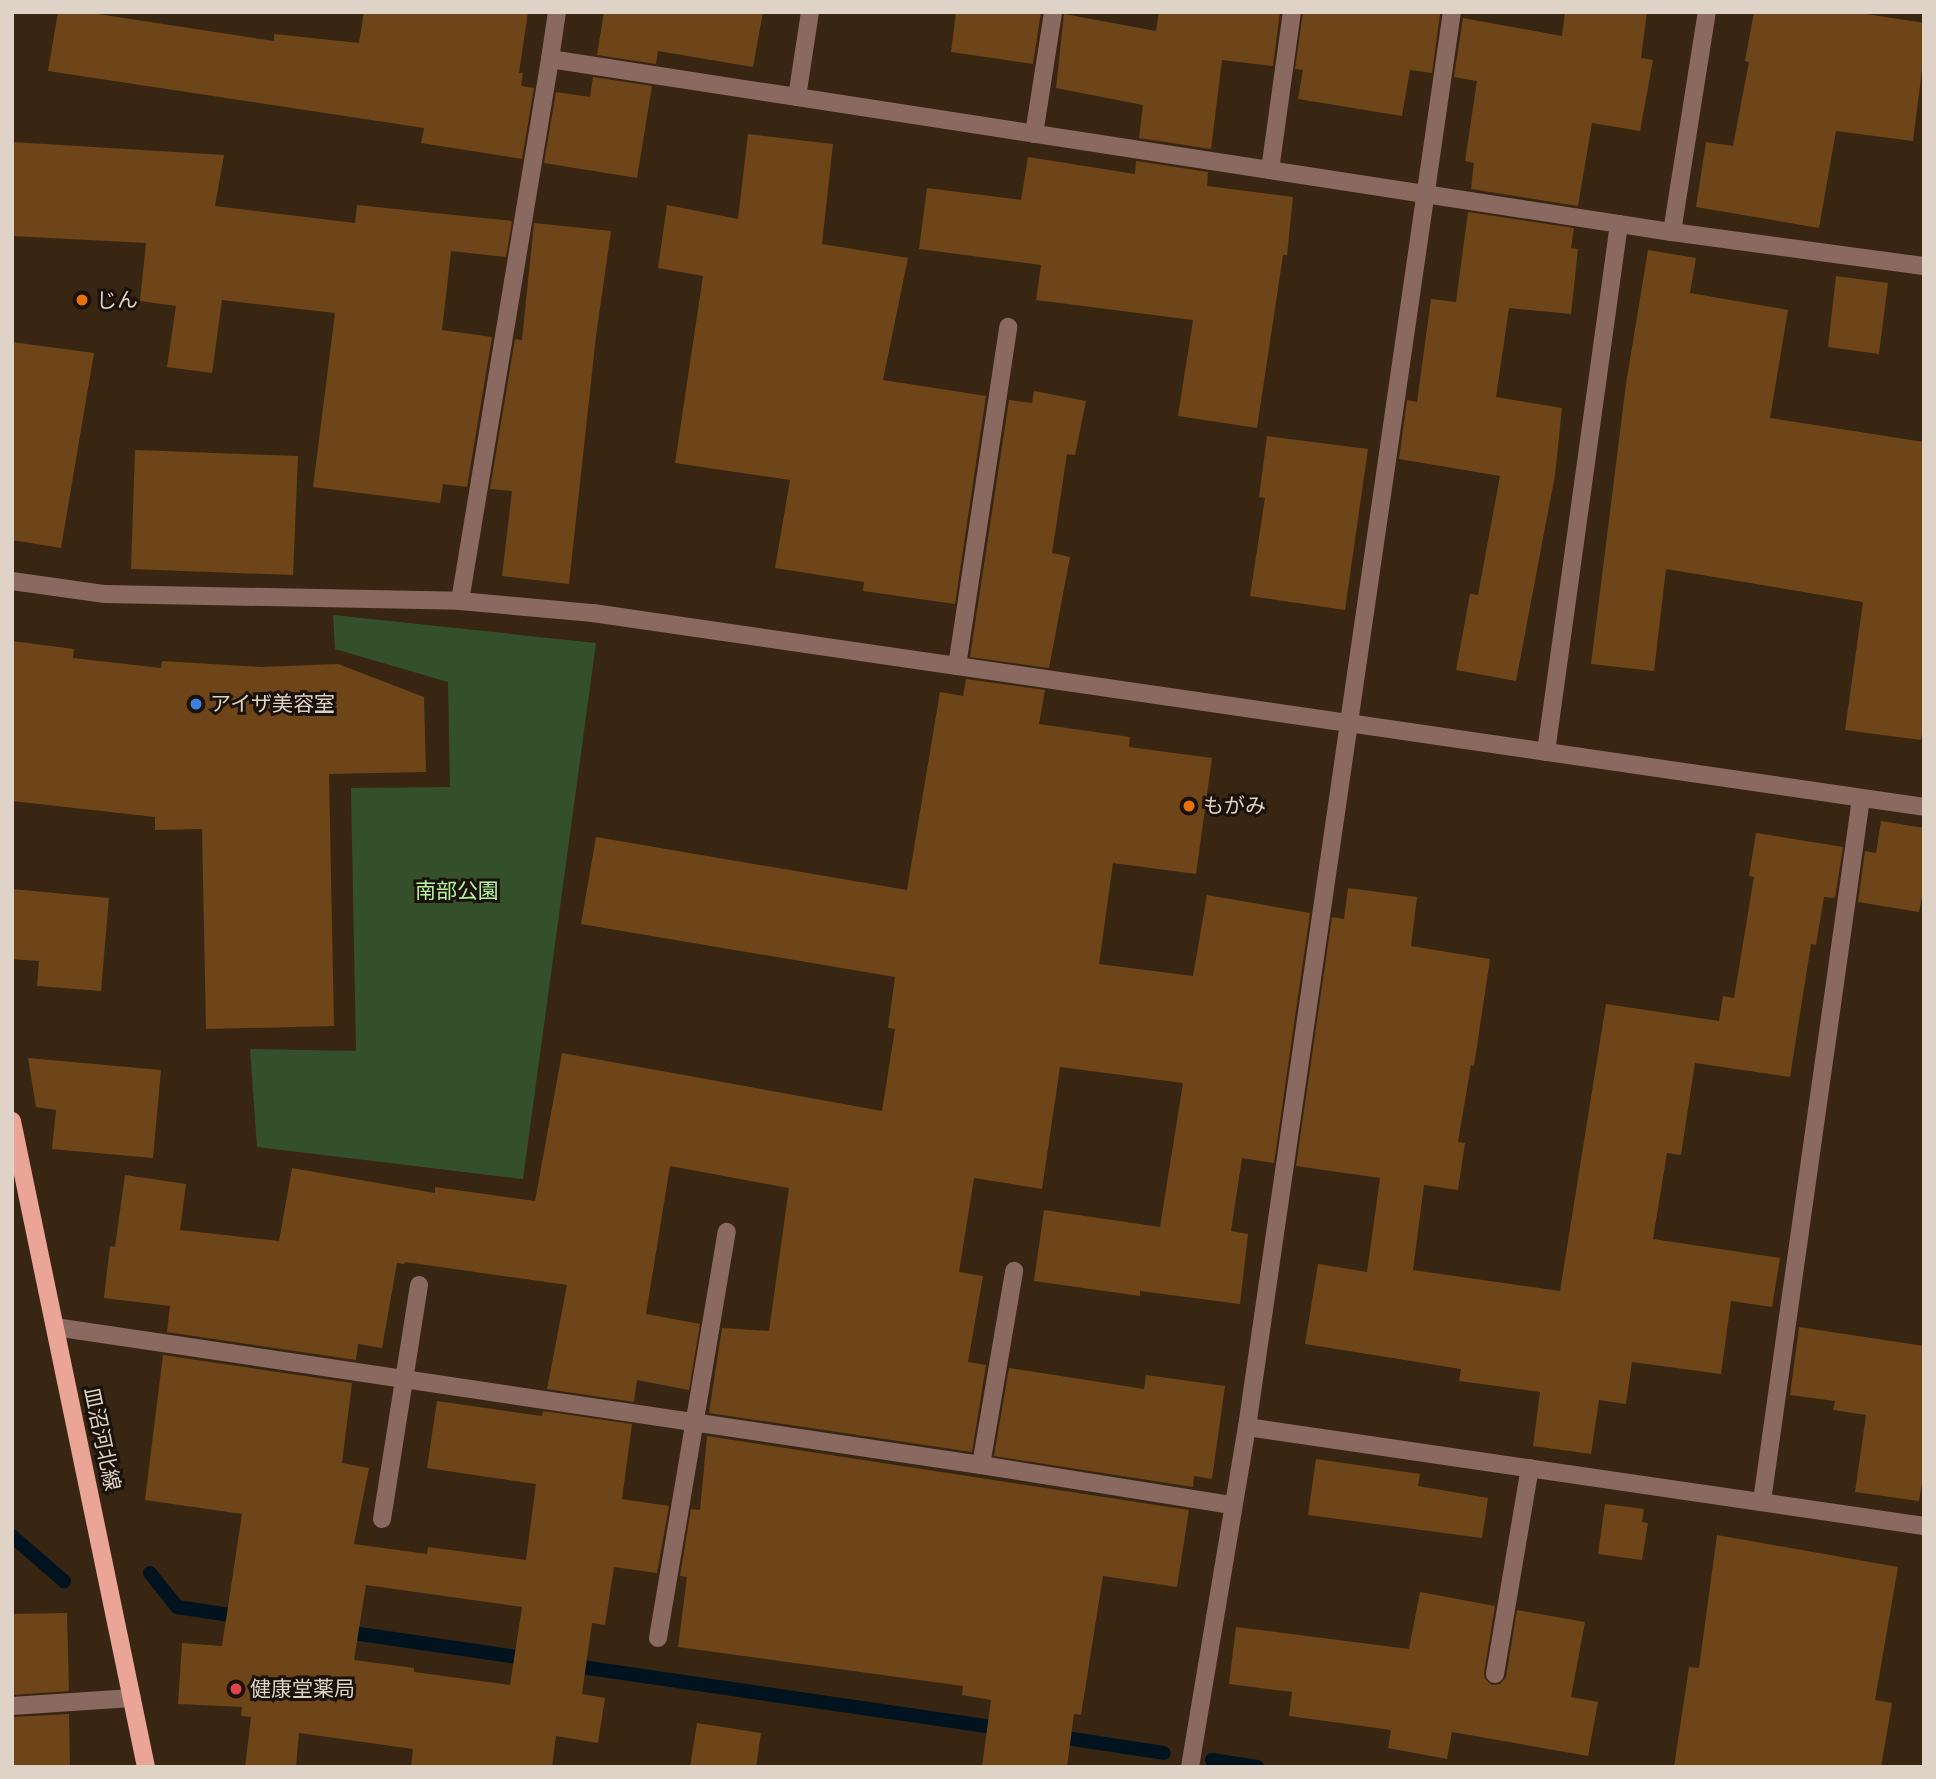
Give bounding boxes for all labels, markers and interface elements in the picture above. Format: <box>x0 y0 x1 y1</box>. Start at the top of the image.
place label: じん <box>96 287 138 313</box>
marker: じん <box>74 292 90 308</box>
place label: アイザ美容室 <box>210 691 336 717</box>
marker: アイザ美容室 <box>188 696 204 712</box>
place label: もがみ <box>1203 793 1266 819</box>
marker: もがみ <box>1181 798 1197 814</box>
park label: 南部公園 <box>415 878 499 904</box>
street label: 皿沼河北線 <box>79 1385 125 1493</box>
place label: 健康堂薬局 <box>250 1676 355 1702</box>
marker: 健康堂薬局 <box>228 1681 244 1697</box>

